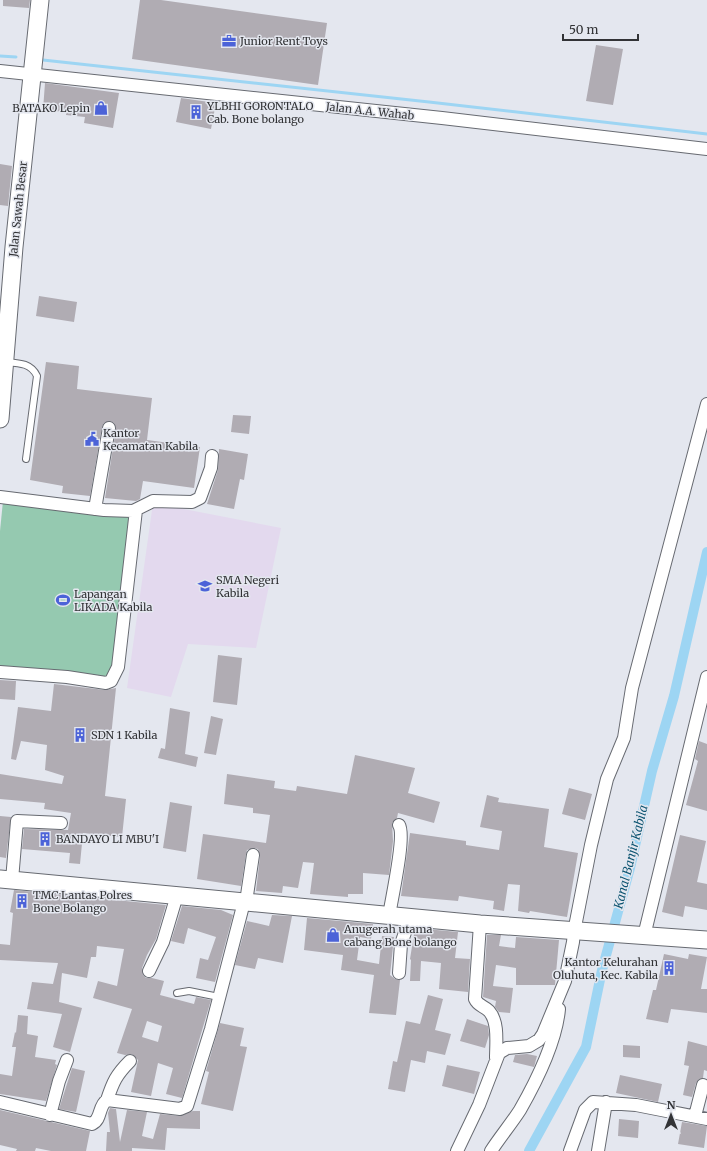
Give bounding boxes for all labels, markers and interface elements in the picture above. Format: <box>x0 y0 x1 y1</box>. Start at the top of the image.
scale bar <box>563 16 638 42</box>
text: 50 m <box>569 22 598 37</box>
office icon: Junior Rent Toys <box>221 33 237 49</box>
place label: Junior Rent Toys <box>239 34 328 48</box>
place label: YLBHI GORONTALO Cab. Bone bolango <box>206 99 313 126</box>
street label: Jalan A.A. Wahab <box>324 99 415 123</box>
shop icon: BATAKO Lepin <box>93 100 109 116</box>
place label: BATAKO Lepin <box>12 101 91 115</box>
building icon: YLBHI GORONTALO Cab. Bone bolango <box>188 104 204 120</box>
street label: Jalan Sawah Besar <box>6 160 30 259</box>
place label: Kantor Kecamatan Kabila <box>103 426 198 453</box>
public building icon: Kantor Kecamatan Kabila <box>84 431 100 447</box>
place label: SMA Negeri Kabila <box>216 573 280 600</box>
school or university icon: SMA Negeri Kabila <box>197 578 213 594</box>
place label: Lapangan LIKADA Kabila <box>74 587 152 614</box>
sports icon: Lapangan LIKADA Kabila <box>55 592 71 608</box>
building icon: SDN 1 Kabila <box>72 727 88 743</box>
place label: SDN 1 Kabila <box>91 728 157 742</box>
water label: Kanal Banjir Kabila <box>610 803 651 911</box>
building icon: BANDAYO LI MBU'I <box>37 831 53 847</box>
place label: BANDAYO LI MBU'I <box>56 832 159 846</box>
place label: TMC Lantas Polres Bone Bolango <box>33 888 132 915</box>
building icon: TMC Lantas Polres Bone Bolango <box>14 893 30 909</box>
place label: Anugerah utama cabang Bone bolango <box>343 922 457 949</box>
shop icon: Anugerah utama cabang Bone bolango <box>325 927 341 943</box>
place label: Kantor Kelurahan Oluhuta, Kec. Kabila <box>553 955 659 982</box>
building icon: Kantor Kelurahan Oluhuta, Kec. Kabila <box>661 960 677 976</box>
north arrow <box>651 1095 691 1135</box>
text: N <box>667 1098 676 1112</box>

